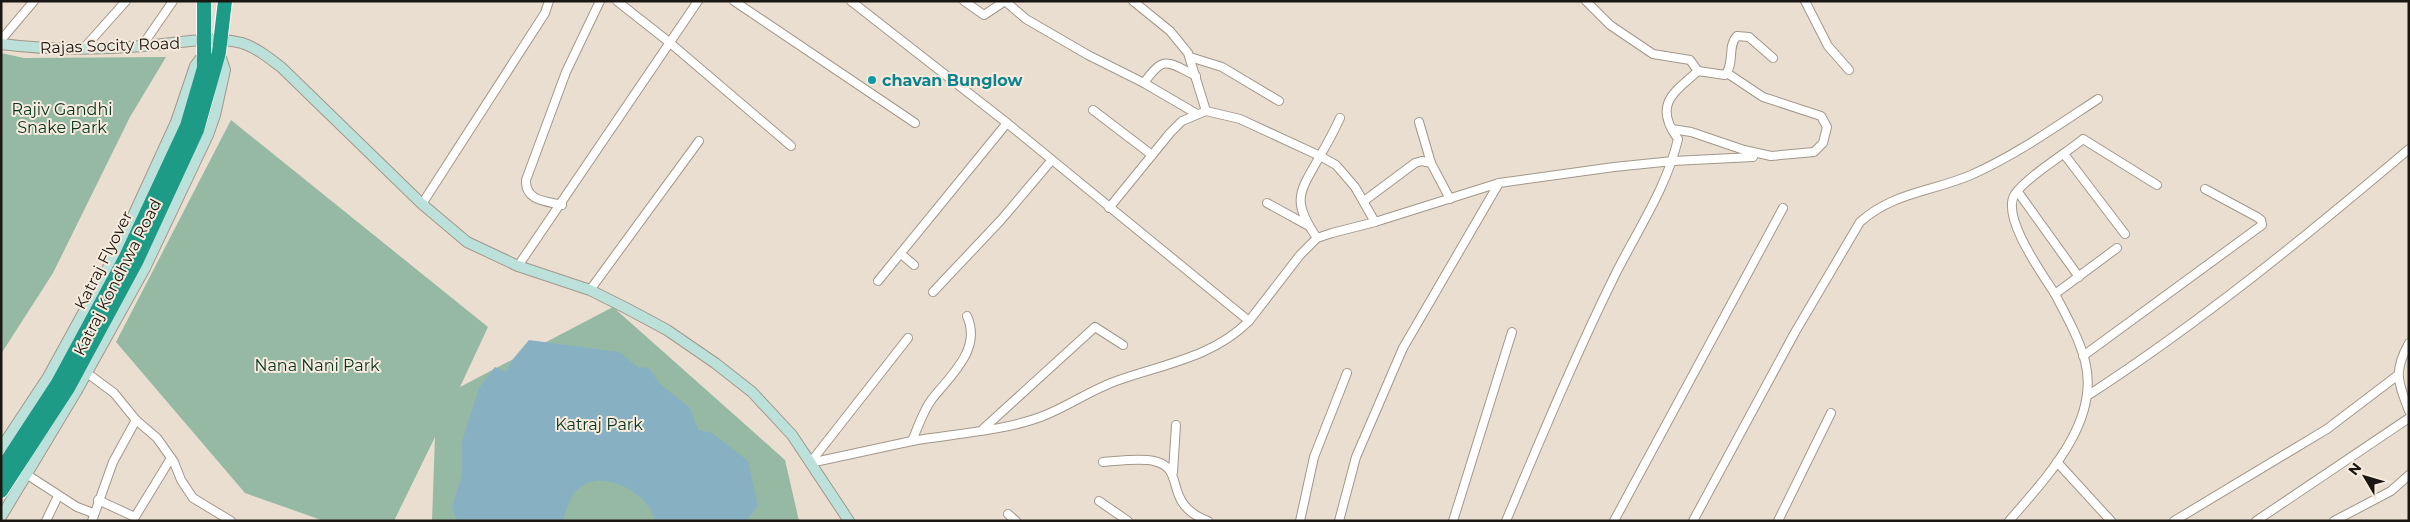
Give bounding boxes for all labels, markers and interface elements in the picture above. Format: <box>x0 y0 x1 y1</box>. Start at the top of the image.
street label: Rajas Socity Road <box>40 34 180 57</box>
place label: chavan Bunglow <box>882 71 1022 90</box>
marker: chavan Bunglow <box>866 74 878 86</box>
park label: Rajiv Gandhi Snake Park <box>11 100 113 137</box>
street label: Katraj Kondhwa Road <box>70 196 165 359</box>
street label: Katraj Flyover <box>70 208 136 313</box>
park label: Nana Nani Park <box>254 356 380 375</box>
park label: Katraj Park <box>555 415 643 434</box>
north arrow <box>2340 452 2390 502</box>
text: N <box>2344 459 2365 479</box>

